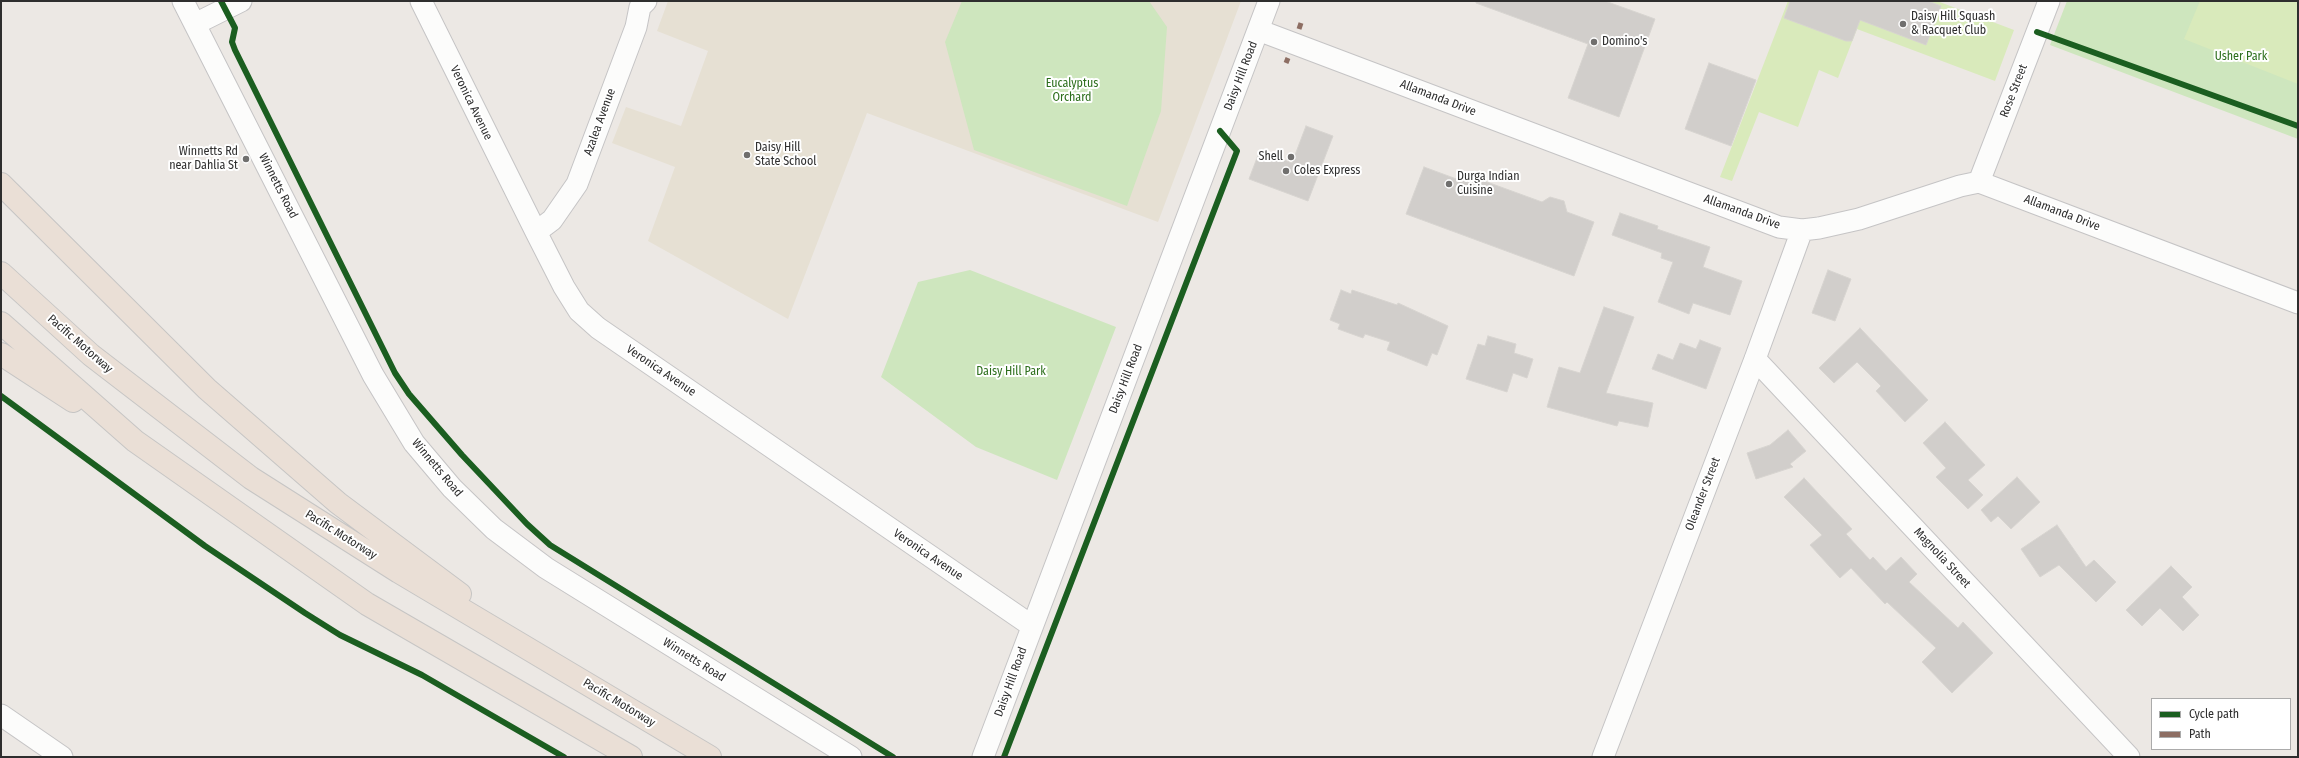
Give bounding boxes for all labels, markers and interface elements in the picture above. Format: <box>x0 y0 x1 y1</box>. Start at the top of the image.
place label: Daisy Hill Squash & Racquet Club <box>1911 10 1995 38</box>
marker: Daisy Hill Squash & Racquet Club <box>1898 19 1908 29</box>
place label: Domino's <box>1602 35 1647 49</box>
marker: Domino's <box>1589 37 1599 47</box>
street label: Daisy Hill Road <box>1221 39 1261 113</box>
park label: Usher Park <box>2215 50 2267 64</box>
street label: Rose Street <box>1997 62 2031 120</box>
street label: Veronica Avenue <box>447 63 495 143</box>
park label: Eucalyptus Orchard <box>1046 77 1098 105</box>
street label: Allamanda Drive <box>1398 77 1478 119</box>
street label: Azalea Avenue <box>581 86 619 158</box>
place label: Daisy Hill State School <box>755 141 816 169</box>
place label: Winnetts Rd near Dahlia St <box>169 145 238 173</box>
marker: Daisy Hill State School <box>742 150 752 160</box>
place label: Shell <box>1258 150 1283 164</box>
street label: Winnetts Road <box>255 151 301 221</box>
marker: Shell <box>1286 152 1296 162</box>
marker: Winnetts Rd near Dahlia St <box>241 154 251 164</box>
place label: Coles Express <box>1294 164 1360 178</box>
marker: Coles Express <box>1281 166 1291 176</box>
place label: Durga Indian Cuisine <box>1457 170 1520 198</box>
marker: Durga Indian Cuisine <box>1444 179 1454 189</box>
street label: Allamanda Drive <box>1702 191 1782 233</box>
street label: Allamanda Drive <box>2022 192 2102 234</box>
street label: Pacific Motorway <box>44 312 116 376</box>
street label: Veronica Avenue <box>623 342 699 400</box>
street label: Daisy Hill Road <box>1106 342 1146 416</box>
park label: Daisy Hill Park <box>976 365 1046 379</box>
street label: Winnetts Road <box>409 436 465 500</box>
street label: Oleander Street <box>1682 455 1724 533</box>
street label: Pacific Motorway <box>303 507 379 563</box>
street label: Magnolia Street <box>1910 525 1974 591</box>
street label: Veronica Avenue <box>890 526 966 584</box>
street label: Winnetts Road <box>660 635 728 685</box>
street label: Daisy Hill Road <box>992 645 1030 719</box>
street label: Pacific Motorway <box>580 676 658 730</box>
legend <box>2151 698 2291 750</box>
text: Cycle path <box>2189 707 2239 721</box>
text: Path <box>2189 727 2211 741</box>

